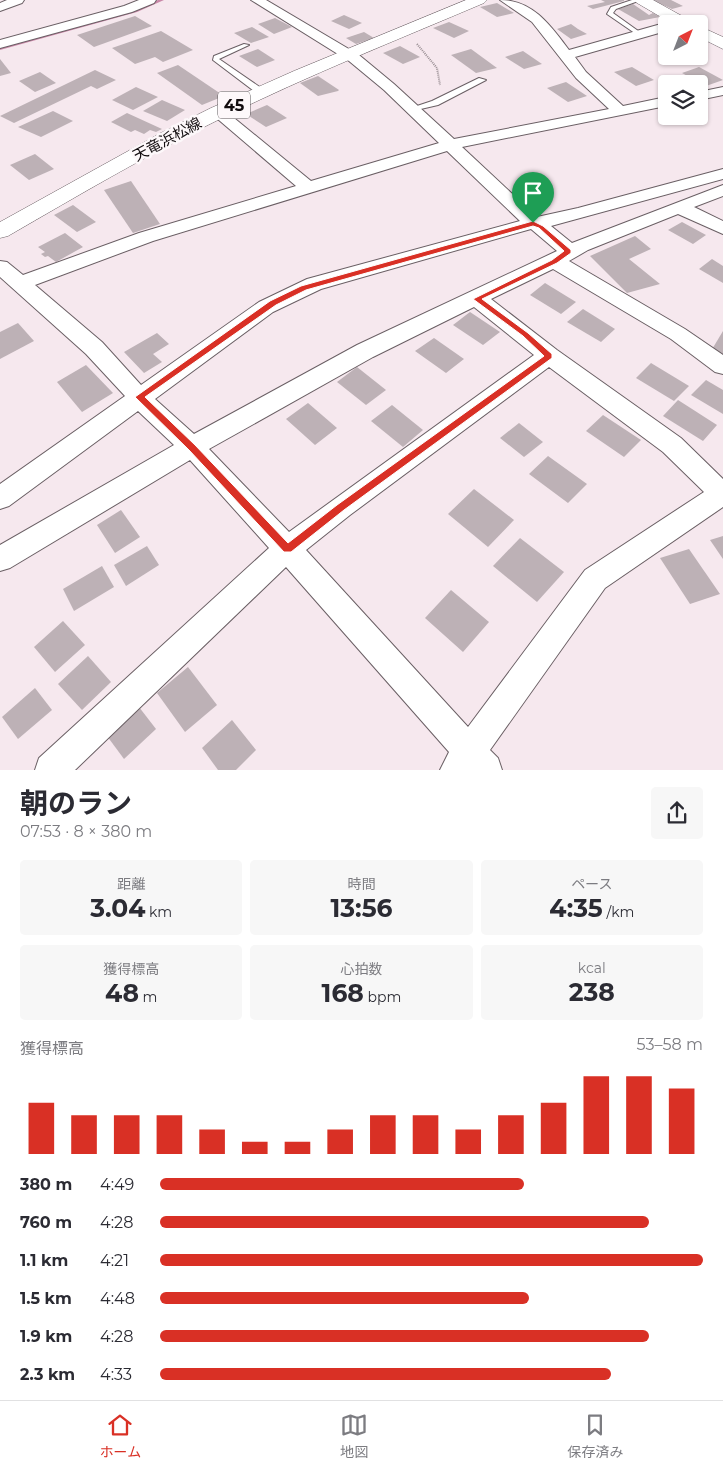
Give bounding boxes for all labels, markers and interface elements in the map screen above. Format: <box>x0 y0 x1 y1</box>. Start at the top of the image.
north arrow <box>658 15 708 65</box>
map controls <box>658 15 708 125</box>
button: layers <box>658 75 708 125</box>
road number: 45 <box>218 92 250 118</box>
street label: 天竜浜松線 <box>129 113 205 165</box>
pin <box>512 172 554 223</box>
icon: arrive <box>519 179 547 207</box>
text: 朝のラン <box>20 786 132 820</box>
button: share <box>651 787 703 839</box>
text: 07:53 · 8 × 380 m <box>20 822 152 841</box>
text: 距離 <box>117 875 145 893</box>
text: 時間 <box>347 875 375 893</box>
text: ペース <box>571 875 612 893</box>
text: 3.04 <box>90 893 145 923</box>
text: 13:56 <box>331 893 392 923</box>
text: 4:35 <box>549 893 603 923</box>
text: km <box>145 903 172 921</box>
text: /km <box>603 903 634 921</box>
text: kcal <box>578 959 606 977</box>
text: 獲得標高 <box>103 960 159 978</box>
text: 心拍数 <box>340 960 382 978</box>
text: 238 <box>569 977 615 1007</box>
text: 48 <box>105 978 139 1008</box>
text: 168 <box>322 978 364 1008</box>
text: m <box>139 988 157 1006</box>
text: bpm <box>364 988 401 1006</box>
text: 53–58 m <box>637 1035 703 1054</box>
text: 獲得標高 <box>20 1039 84 1058</box>
text: 380 m <box>20 1175 72 1194</box>
text: 4:49 <box>100 1175 134 1194</box>
text: 760 m <box>20 1213 72 1232</box>
text: 4:28 <box>100 1213 133 1232</box>
text: 1.1 km <box>20 1251 68 1270</box>
text: 4:21 <box>100 1251 129 1270</box>
text: 1.5 km <box>20 1289 72 1308</box>
text: 4:48 <box>100 1289 135 1308</box>
text: 1.9 km <box>20 1327 72 1346</box>
text: 4:28 <box>100 1327 133 1346</box>
text: 2.3 km <box>20 1365 75 1384</box>
text: 4:33 <box>100 1365 132 1384</box>
tab: ホーム <box>100 1411 141 1461</box>
tab: 地図 <box>340 1411 368 1461</box>
tab: 保存済み <box>567 1411 623 1461</box>

